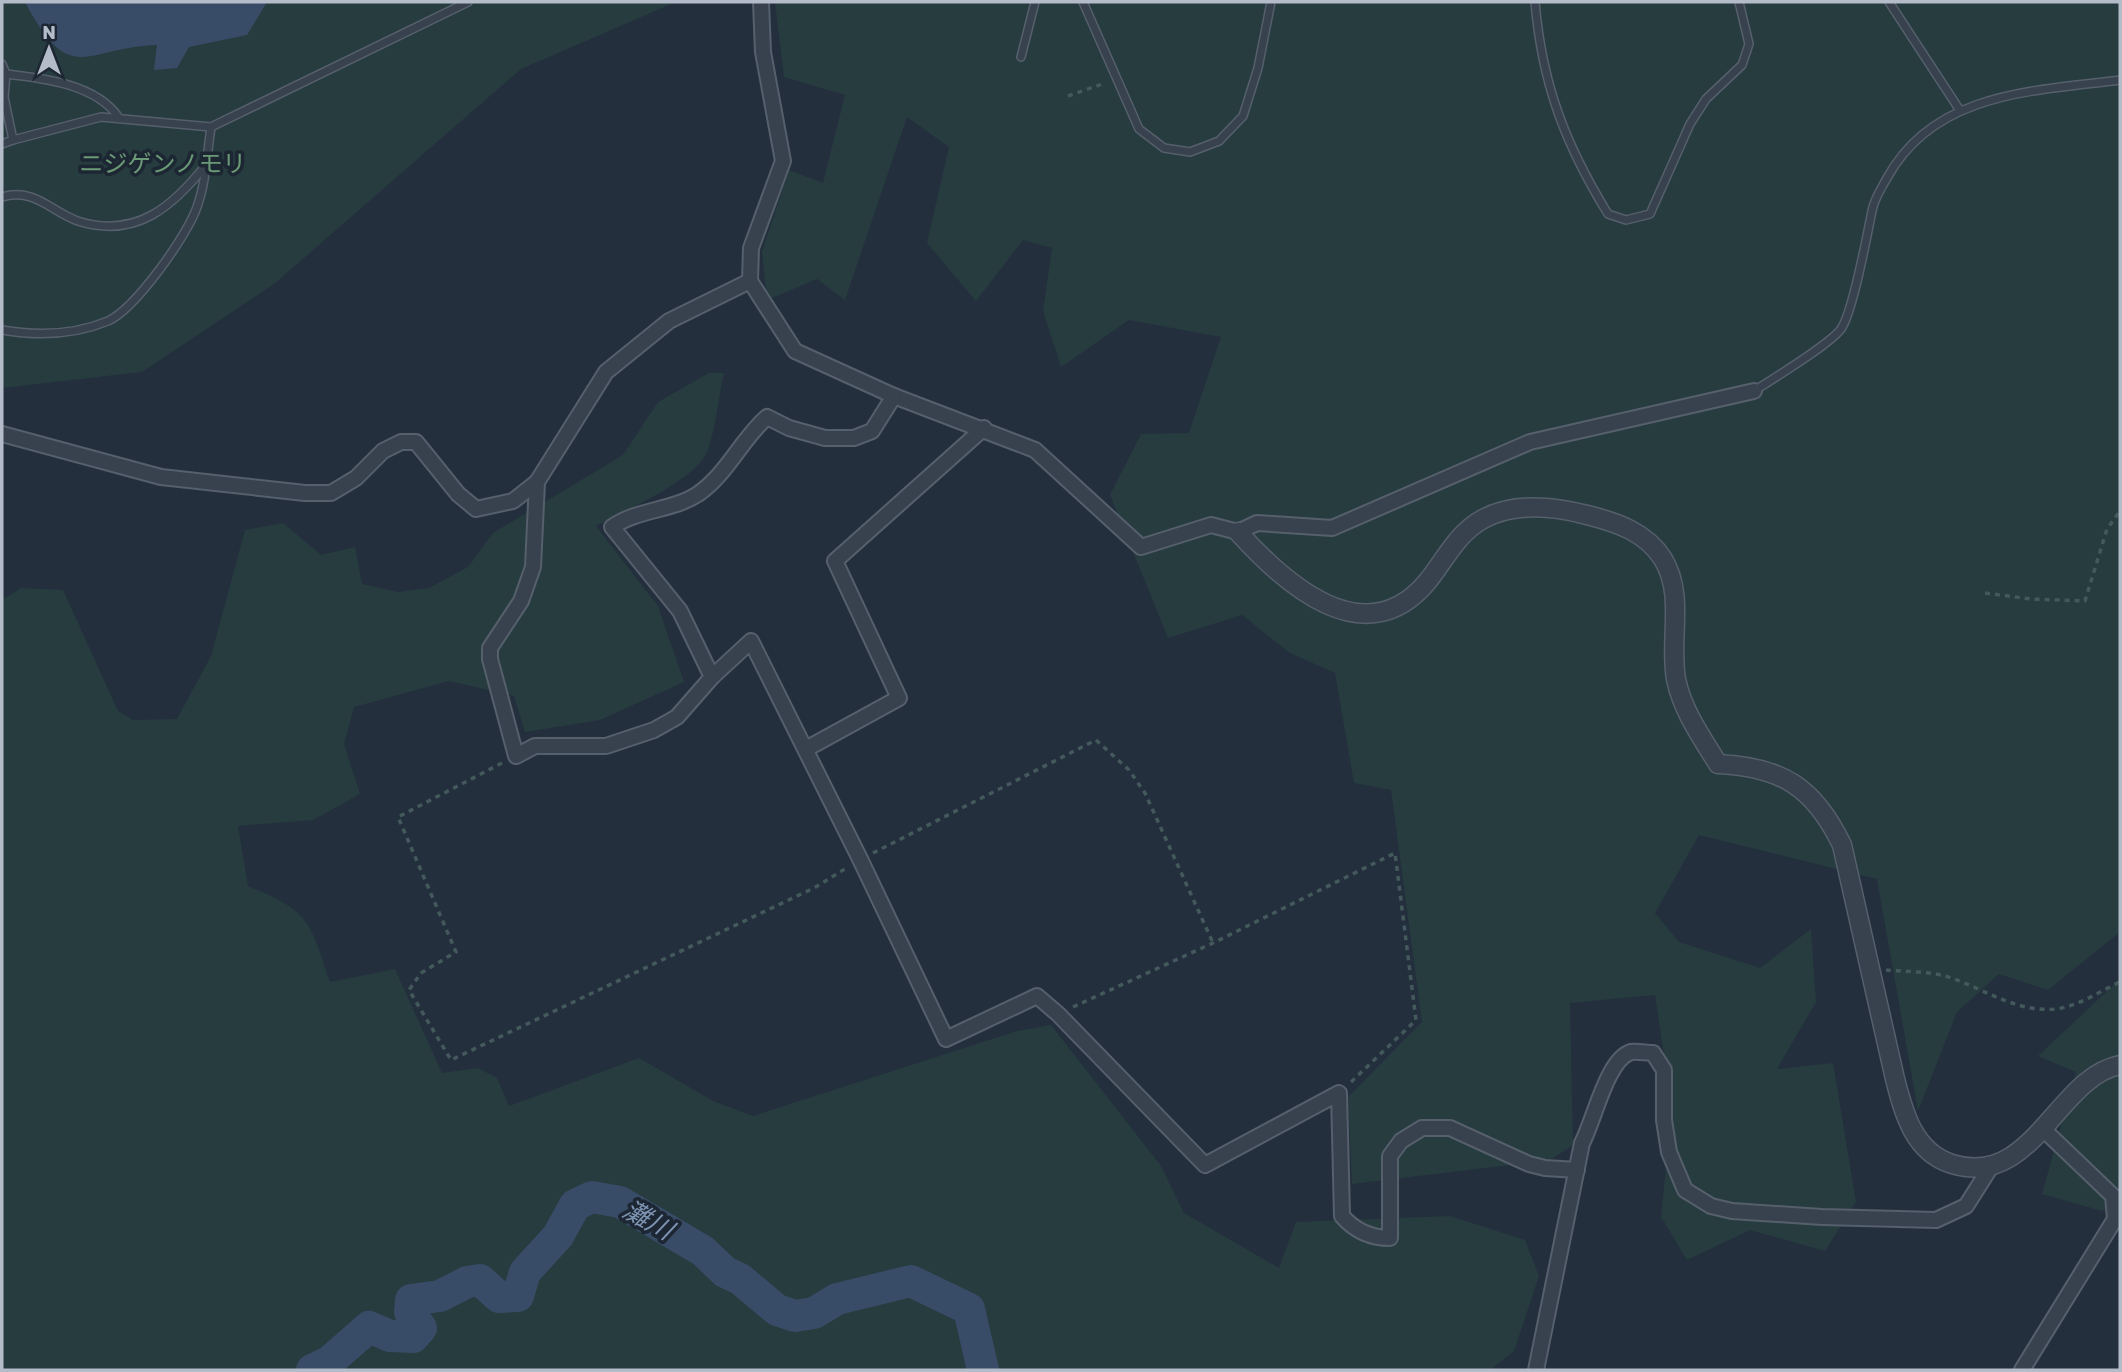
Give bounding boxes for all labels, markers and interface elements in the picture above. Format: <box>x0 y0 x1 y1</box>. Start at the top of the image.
north arrow <box>14 14 84 84</box>
text: N <box>42 21 56 44</box>
park label: ニジゲンノモリ <box>80 150 246 178</box>
water label: 灘川 <box>617 1194 681 1248</box>

